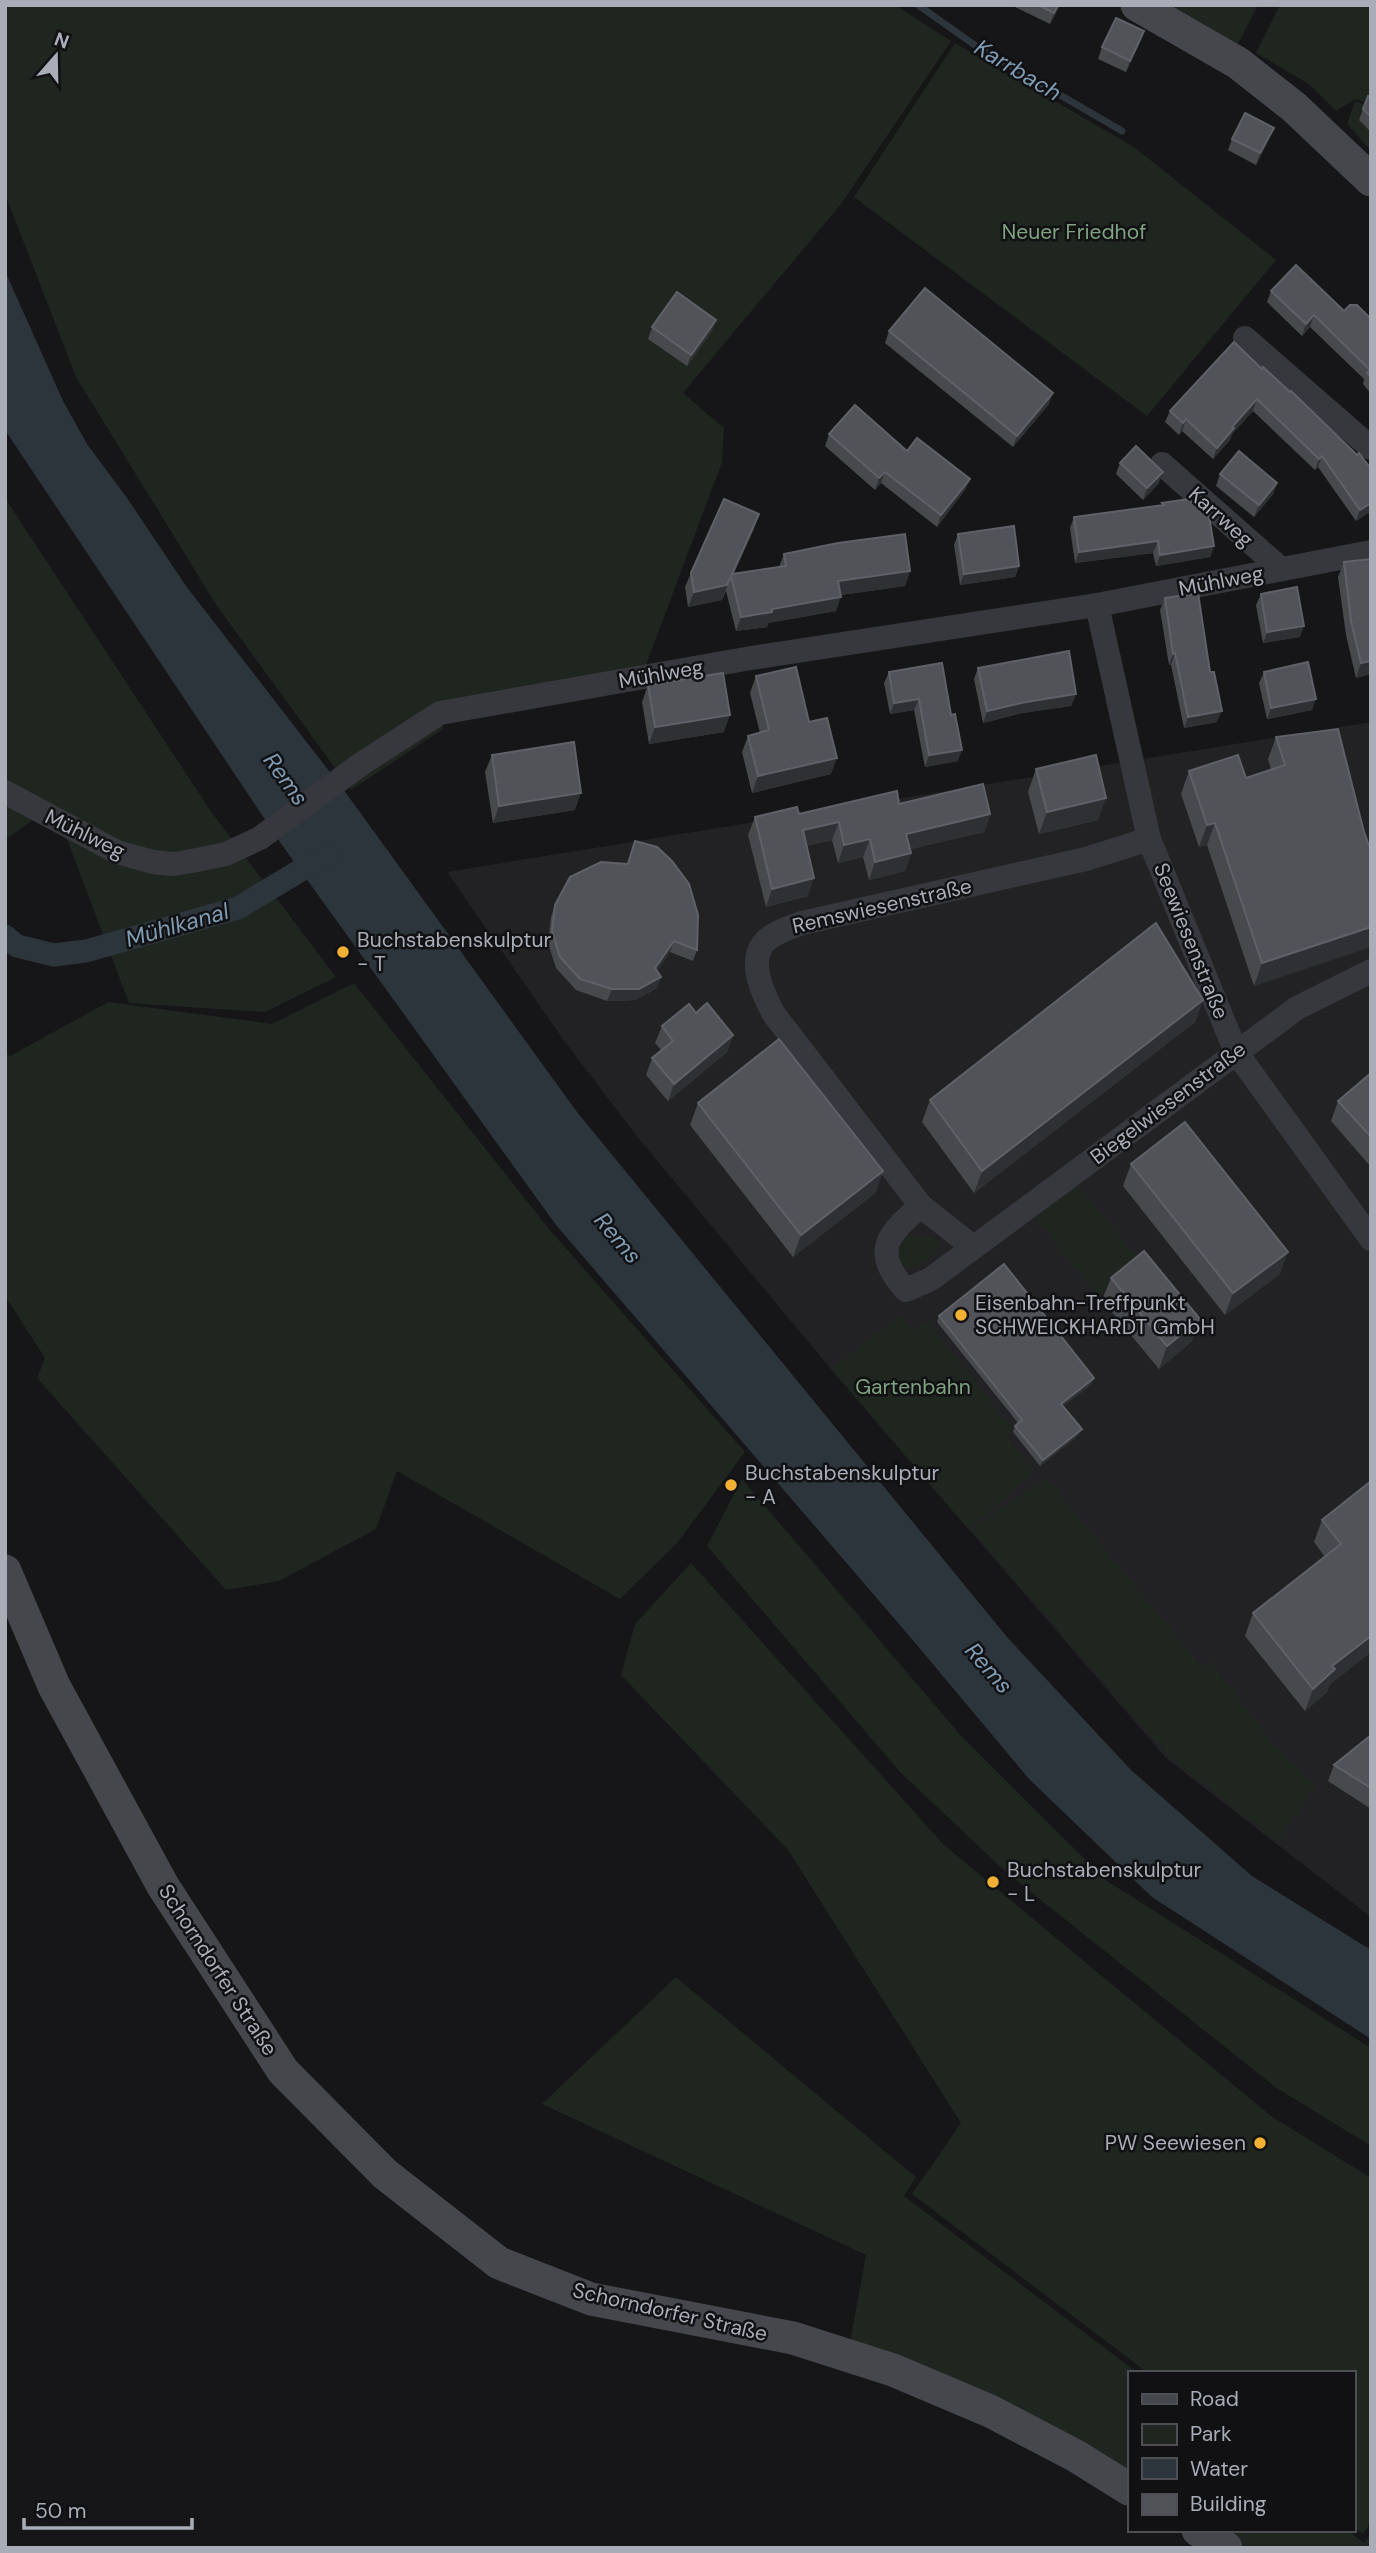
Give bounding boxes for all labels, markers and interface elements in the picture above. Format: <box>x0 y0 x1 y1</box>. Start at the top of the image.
north arrow <box>21 21 91 91</box>
text: N <box>51 26 72 55</box>
water label: Karrbach <box>969 32 1067 108</box>
park label: Neuer Friedhof <box>1002 218 1146 246</box>
street label: Karrweg <box>1183 481 1260 554</box>
street label: Mühlweg <box>1176 559 1266 603</box>
street label: Mühlweg <box>616 653 706 695</box>
water label: Rems <box>257 747 315 811</box>
street label: Mühlweg <box>40 803 130 865</box>
street label: Seewiesenstraße <box>1147 859 1235 1023</box>
street label: Remswiesenstraße <box>790 872 974 940</box>
water label: Mühlkanal <box>122 896 233 954</box>
place label: Buchstabenskulptur - T <box>357 926 551 978</box>
marker: Buchstabenskulptur - T <box>335 944 351 960</box>
street label: Biegelwiesenstraße <box>1084 1035 1252 1171</box>
water label: Rems <box>588 1206 648 1270</box>
place label: Eisenbahn-Treffpunkt SCHWEICKHARDT GmbH <box>975 1289 1215 1341</box>
marker: Eisenbahn-Treffpunkt SCHWEICKHARDT GmbH <box>953 1307 969 1323</box>
park label: Gartenbahn <box>855 1373 971 1401</box>
place label: Buchstabenskulptur - A <box>745 1459 939 1511</box>
marker: Buchstabenskulptur - A <box>723 1477 739 1493</box>
water label: Rems <box>959 1636 1019 1700</box>
place label: Buchstabenskulptur - L <box>1007 1856 1201 1908</box>
marker: Buchstabenskulptur - L <box>985 1874 1001 1890</box>
street label: Schorndorfer Straße <box>152 1879 284 2061</box>
place label: PW Seewiesen <box>1105 2129 1246 2157</box>
marker: PW Seewiesen <box>1252 2135 1268 2151</box>
street label: Schorndorfer Straße <box>570 2276 770 2348</box>
legend <box>1128 2371 1355 2532</box>
text: Road <box>1190 2385 1239 2413</box>
text: Park <box>1190 2420 1232 2448</box>
text: Water <box>1190 2455 1248 2483</box>
scale bar <box>24 2486 192 2530</box>
text: Building <box>1190 2490 1267 2518</box>
text: 50 m <box>35 2497 86 2525</box>

